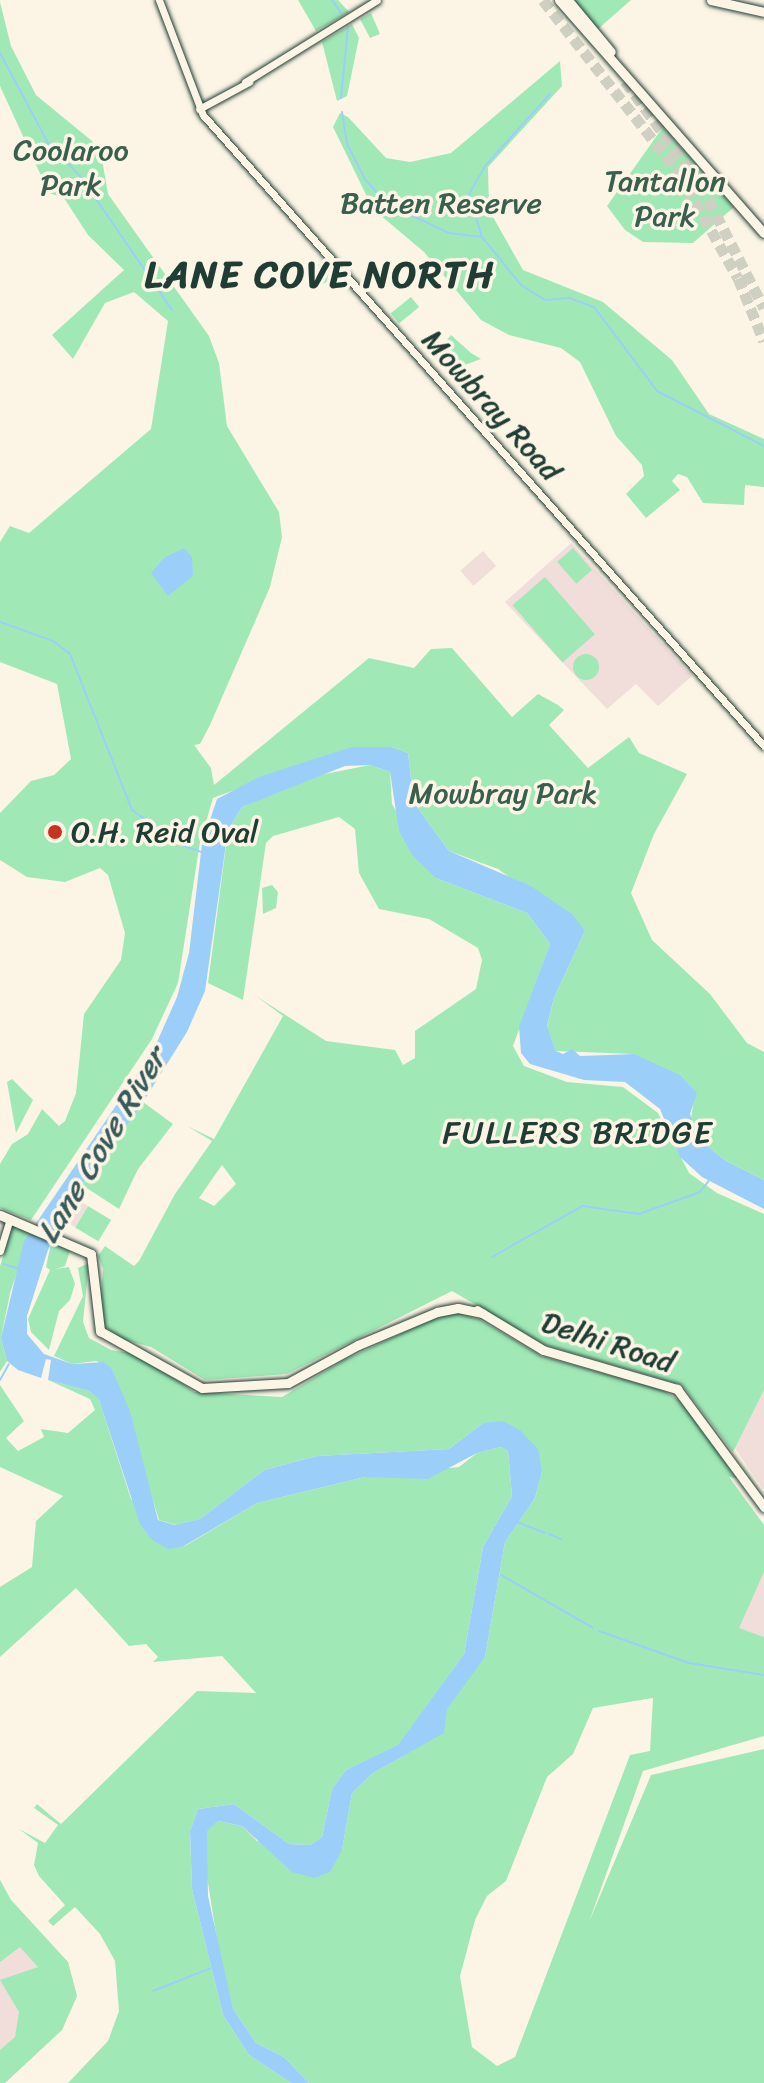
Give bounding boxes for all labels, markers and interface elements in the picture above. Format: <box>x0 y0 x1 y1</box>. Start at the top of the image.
park label: Coolaroo Park <box>13 132 129 202</box>
park label: Tantallon Park <box>604 163 726 234</box>
park label: Batten Reserve <box>340 185 542 221</box>
district label: LANE COVE NORTH <box>144 252 496 298</box>
street label: Mowbray Road <box>415 322 569 488</box>
park label: Mowbray Park <box>409 775 597 811</box>
place label: O.H. Reid Oval <box>71 814 258 850</box>
marker: O.H. Reid Oval <box>46 823 64 841</box>
water label: Lane Cove River <box>29 1041 175 1251</box>
district label: FULLERS BRIDGE <box>443 1114 713 1152</box>
street label: Delhi Road <box>537 1304 679 1380</box>

